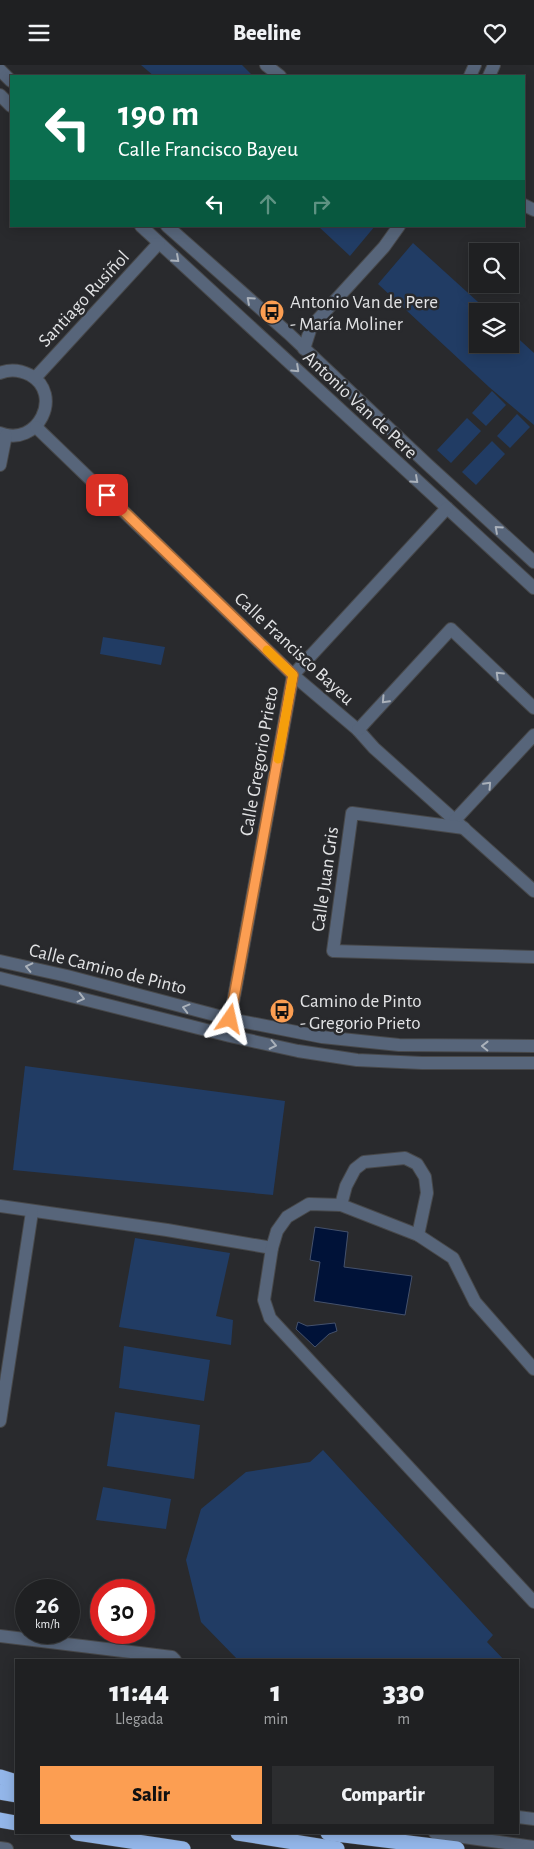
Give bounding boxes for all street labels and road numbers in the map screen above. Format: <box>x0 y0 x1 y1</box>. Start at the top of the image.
street label: Santiago Rusiñol <box>35 247 133 351</box>
street label: Antonio Van de Pere <box>299 348 421 463</box>
street label: Calle Francisco Bayeu <box>231 589 358 709</box>
street label: Calle Gregorio Prieto <box>237 685 282 837</box>
street label: Calle Juan Gris <box>309 826 342 933</box>
street label: Calle Camino de Pinto <box>27 941 188 998</box>

